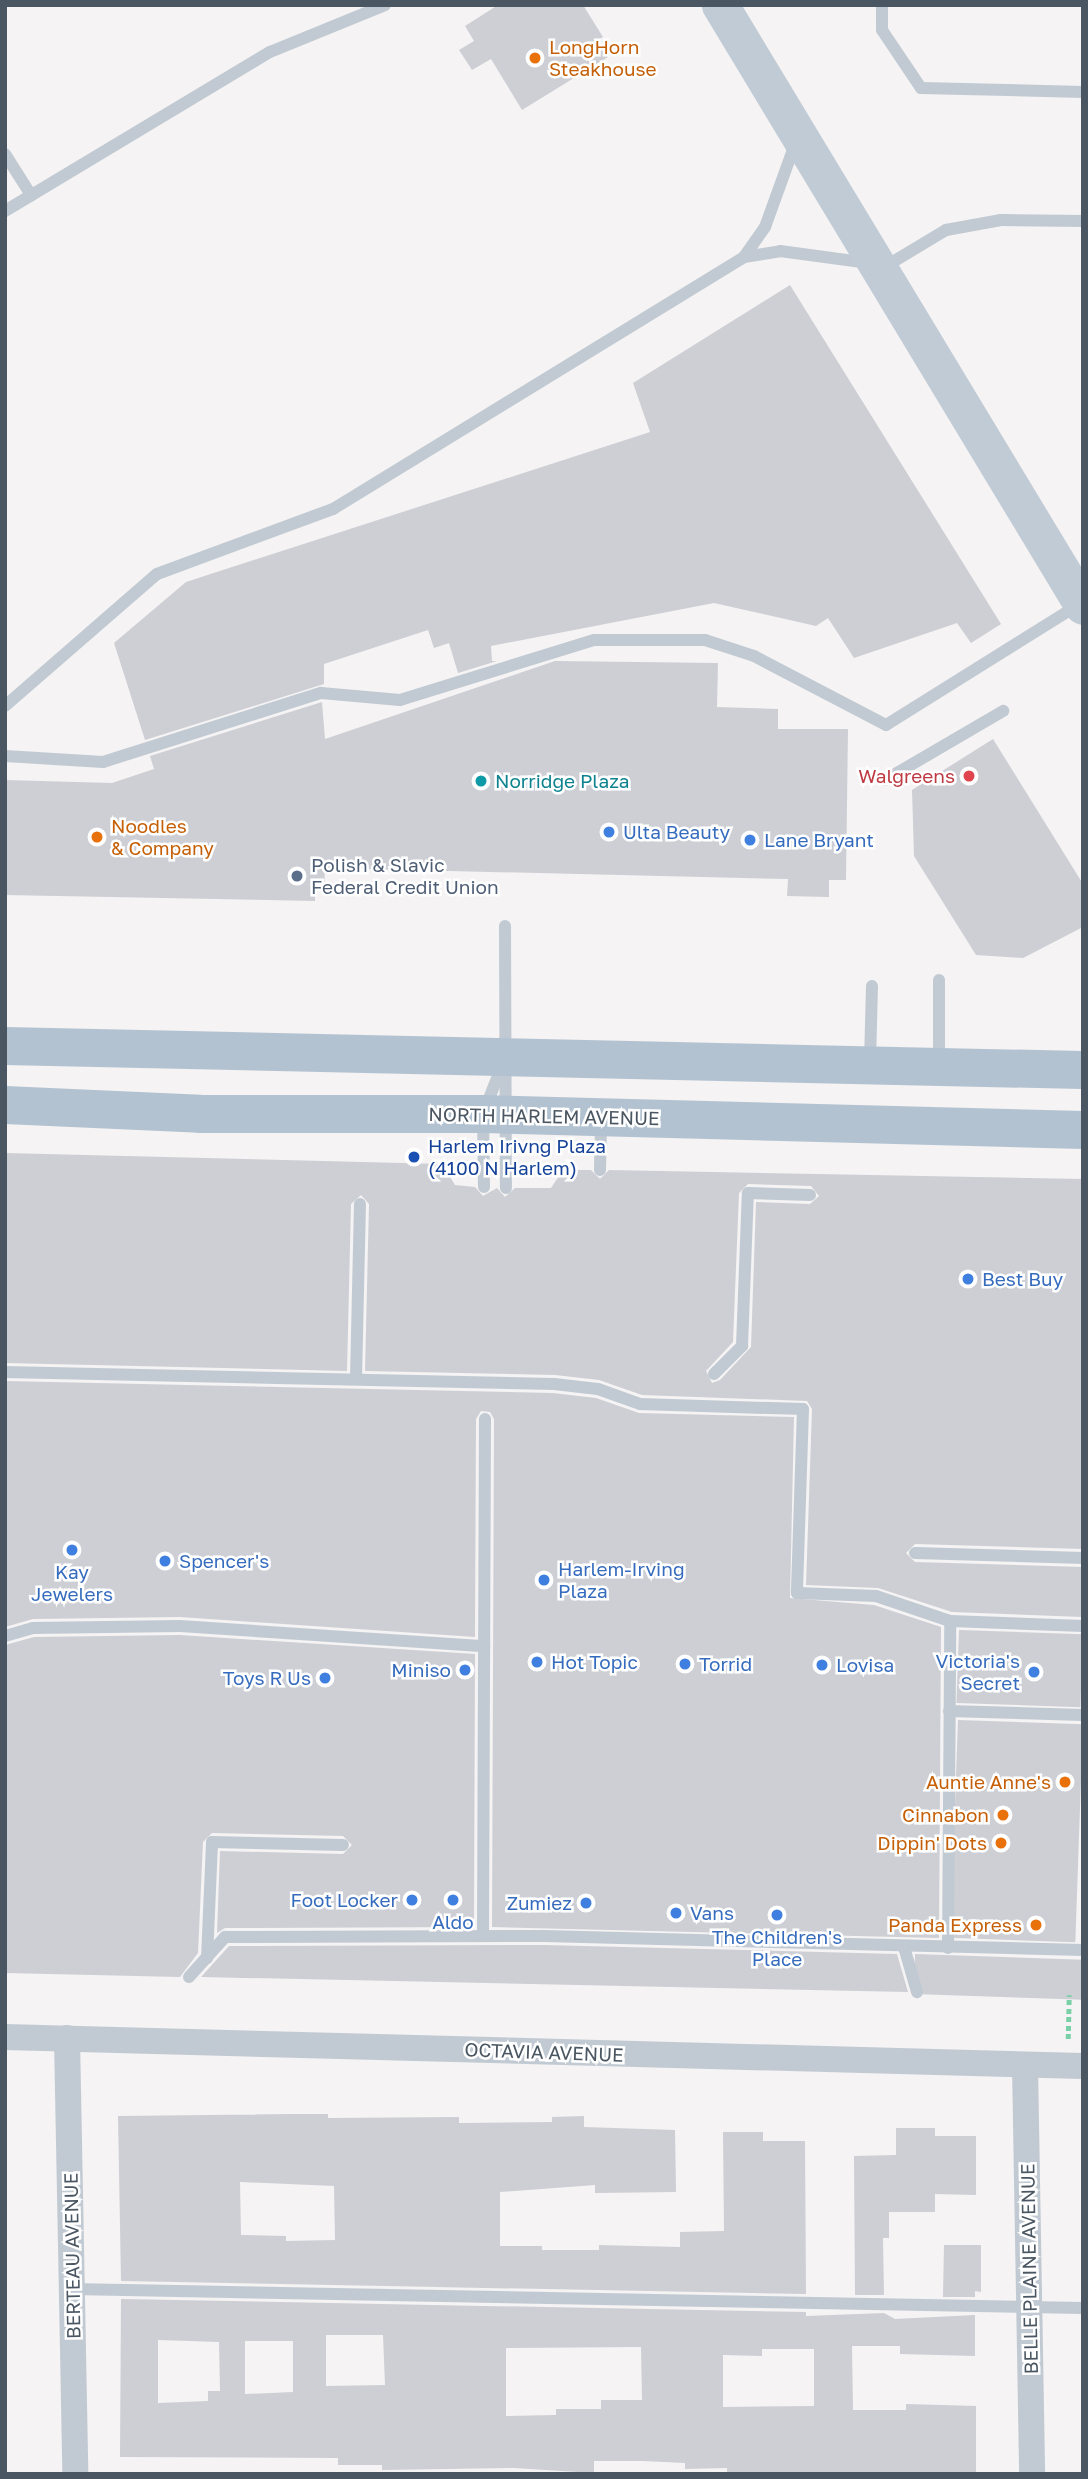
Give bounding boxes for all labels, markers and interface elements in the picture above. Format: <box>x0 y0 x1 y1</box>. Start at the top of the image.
place label: LongHorn Steakhouse <box>549 36 657 80</box>
marker: LongHorn Steakhouse <box>527 50 543 66</box>
place label: Walgreens <box>858 765 955 787</box>
marker: Walgreens <box>961 768 977 784</box>
place label: Norridge Plaza <box>495 770 630 792</box>
marker: Norridge Plaza <box>473 773 489 789</box>
place label: Noodles & Company <box>111 815 214 859</box>
place label: Ulta Beauty <box>623 821 730 843</box>
marker: Ulta Beauty <box>601 824 617 840</box>
marker: Noodles & Company <box>89 829 105 845</box>
place label: Lane Bryant <box>764 829 874 851</box>
marker: Lane Bryant <box>742 832 758 848</box>
place label: Polish & Slavic Federal Credit Union <box>311 854 499 898</box>
marker: Polish & Slavic Federal Credit Union <box>289 868 305 884</box>
street label: NORTH HARLEM AVENUE <box>428 1103 660 1129</box>
place label: Harlem Irivng Plaza (4100 N Harlem) <box>428 1135 606 1179</box>
marker: Harlem Irivng Plaza (4100 N Harlem) <box>406 1149 422 1165</box>
place label: Best Buy <box>982 1268 1063 1290</box>
marker: Best Buy <box>960 1271 976 1287</box>
marker: Kay Jewelers <box>64 1542 80 1558</box>
place label: Spencer's <box>179 1550 269 1572</box>
marker: Spencer's <box>157 1553 173 1569</box>
place label: Harlem-Irving Plaza <box>558 1558 685 1602</box>
place label: Kay Jewelers <box>31 1561 113 1605</box>
marker: Harlem-Irving Plaza <box>536 1572 552 1588</box>
place label: Victoria's Secret <box>936 1650 1020 1694</box>
place label: Hot Topic <box>551 1651 638 1673</box>
place label: Torrid <box>699 1653 752 1675</box>
marker: Hot Topic <box>529 1654 545 1670</box>
place label: Lovisa <box>836 1654 894 1676</box>
marker: Torrid <box>677 1656 693 1672</box>
marker: Lovisa <box>814 1657 830 1673</box>
place label: Miniso <box>391 1659 451 1681</box>
marker: Miniso <box>457 1662 473 1678</box>
marker: Victoria's Secret <box>1026 1664 1042 1680</box>
place label: Toys R Us <box>223 1667 311 1689</box>
marker: Toys R Us <box>317 1670 333 1686</box>
place label: Auntie Anne's <box>926 1771 1051 1793</box>
marker: Auntie Anne's <box>1057 1774 1073 1790</box>
place label: Cinnabon <box>902 1804 989 1826</box>
marker: Cinnabon <box>995 1807 1011 1823</box>
place label: Dippin' Dots <box>877 1832 987 1854</box>
marker: Dippin' Dots <box>993 1835 1009 1851</box>
place label: Foot Locker <box>291 1889 398 1911</box>
marker: Foot Locker <box>404 1892 420 1908</box>
marker: Aldo <box>445 1892 461 1908</box>
place label: Zumiez <box>507 1892 572 1914</box>
marker: Zumiez <box>578 1895 594 1911</box>
place label: Vans <box>690 1902 734 1924</box>
marker: Vans <box>668 1905 684 1921</box>
marker: The Children's Place <box>769 1907 785 1923</box>
place label: Aldo <box>432 1911 474 1933</box>
place label: Panda Express <box>888 1914 1022 1936</box>
marker: Panda Express <box>1028 1917 1044 1933</box>
place label: The Children's Place <box>712 1926 842 1970</box>
street label: OCTAVIA AVENUE <box>464 2038 624 2066</box>
street label: BELLE PLAINE AVENUE <box>1016 2163 1042 2375</box>
street label: BERTEAU AVENUE <box>59 2173 85 2339</box>

